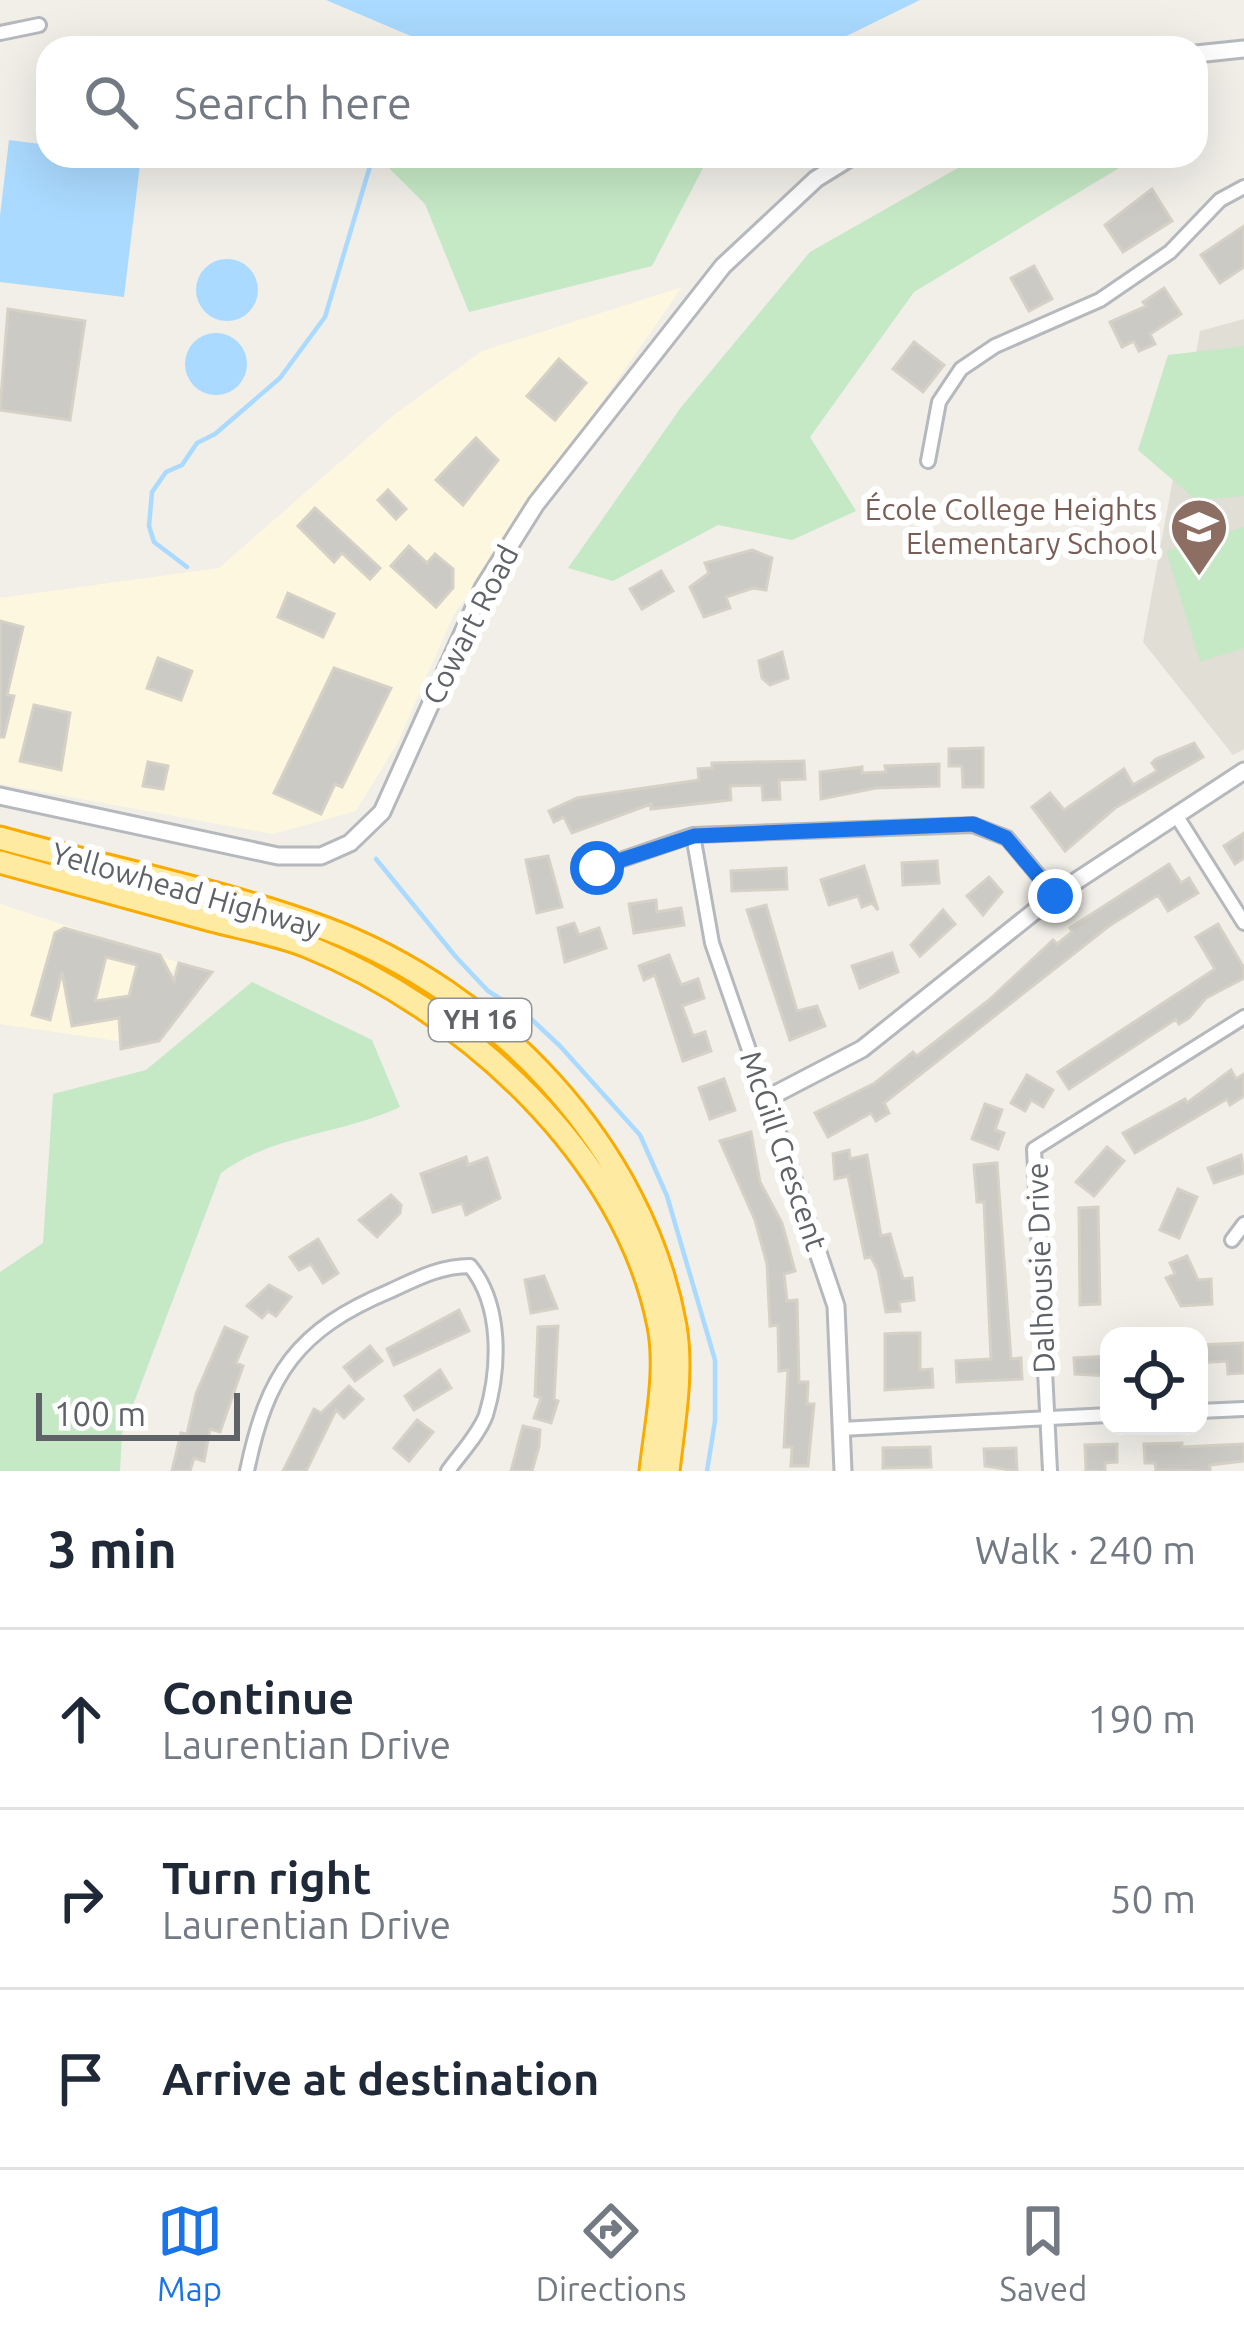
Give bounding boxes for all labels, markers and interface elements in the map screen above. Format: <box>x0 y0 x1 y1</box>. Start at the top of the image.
search box <box>36 36 1208 168</box>
icon: search <box>78 69 144 135</box>
text: Search here <box>174 77 412 128</box>
place label: École College Heights Elementary School <box>865 491 1157 560</box>
school or university icon: École College Heights Elementary School <box>1168 496 1230 578</box>
street label: Cowart Road <box>416 539 525 710</box>
street label: Yellowhead Highway <box>48 835 325 945</box>
route start <box>570 841 624 895</box>
route end <box>1028 869 1082 923</box>
road number: YH 16 <box>429 999 531 1041</box>
street label: McGill Crescent <box>734 1047 834 1255</box>
street label: Dalhousie Drive <box>1019 1162 1061 1374</box>
map controls <box>1100 1327 1208 1435</box>
button: locate <box>1100 1327 1208 1435</box>
scale bar <box>36 1387 240 1440</box>
text: 100 m <box>54 1395 146 1432</box>
text: 3 min <box>48 1520 177 1578</box>
text: Walk · 240 m <box>975 1528 1196 1571</box>
text: Continue <box>162 1672 354 1723</box>
icon: ahead <box>48 1686 114 1752</box>
text: 190 m <box>1087 1697 1196 1740</box>
text: Laurentian Drive <box>162 1723 451 1766</box>
text: Turn right <box>162 1852 371 1903</box>
icon: right <box>48 1866 114 1932</box>
text: 50 m <box>1109 1877 1196 1920</box>
text: Laurentian Drive <box>162 1903 451 1946</box>
icon: arrive <box>48 2046 114 2112</box>
text: Arrive at destination <box>162 2053 599 2104</box>
tab: Map <box>157 2198 223 2307</box>
tab: Directions <box>536 2198 686 2307</box>
tab: Saved <box>1000 2198 1087 2307</box>

